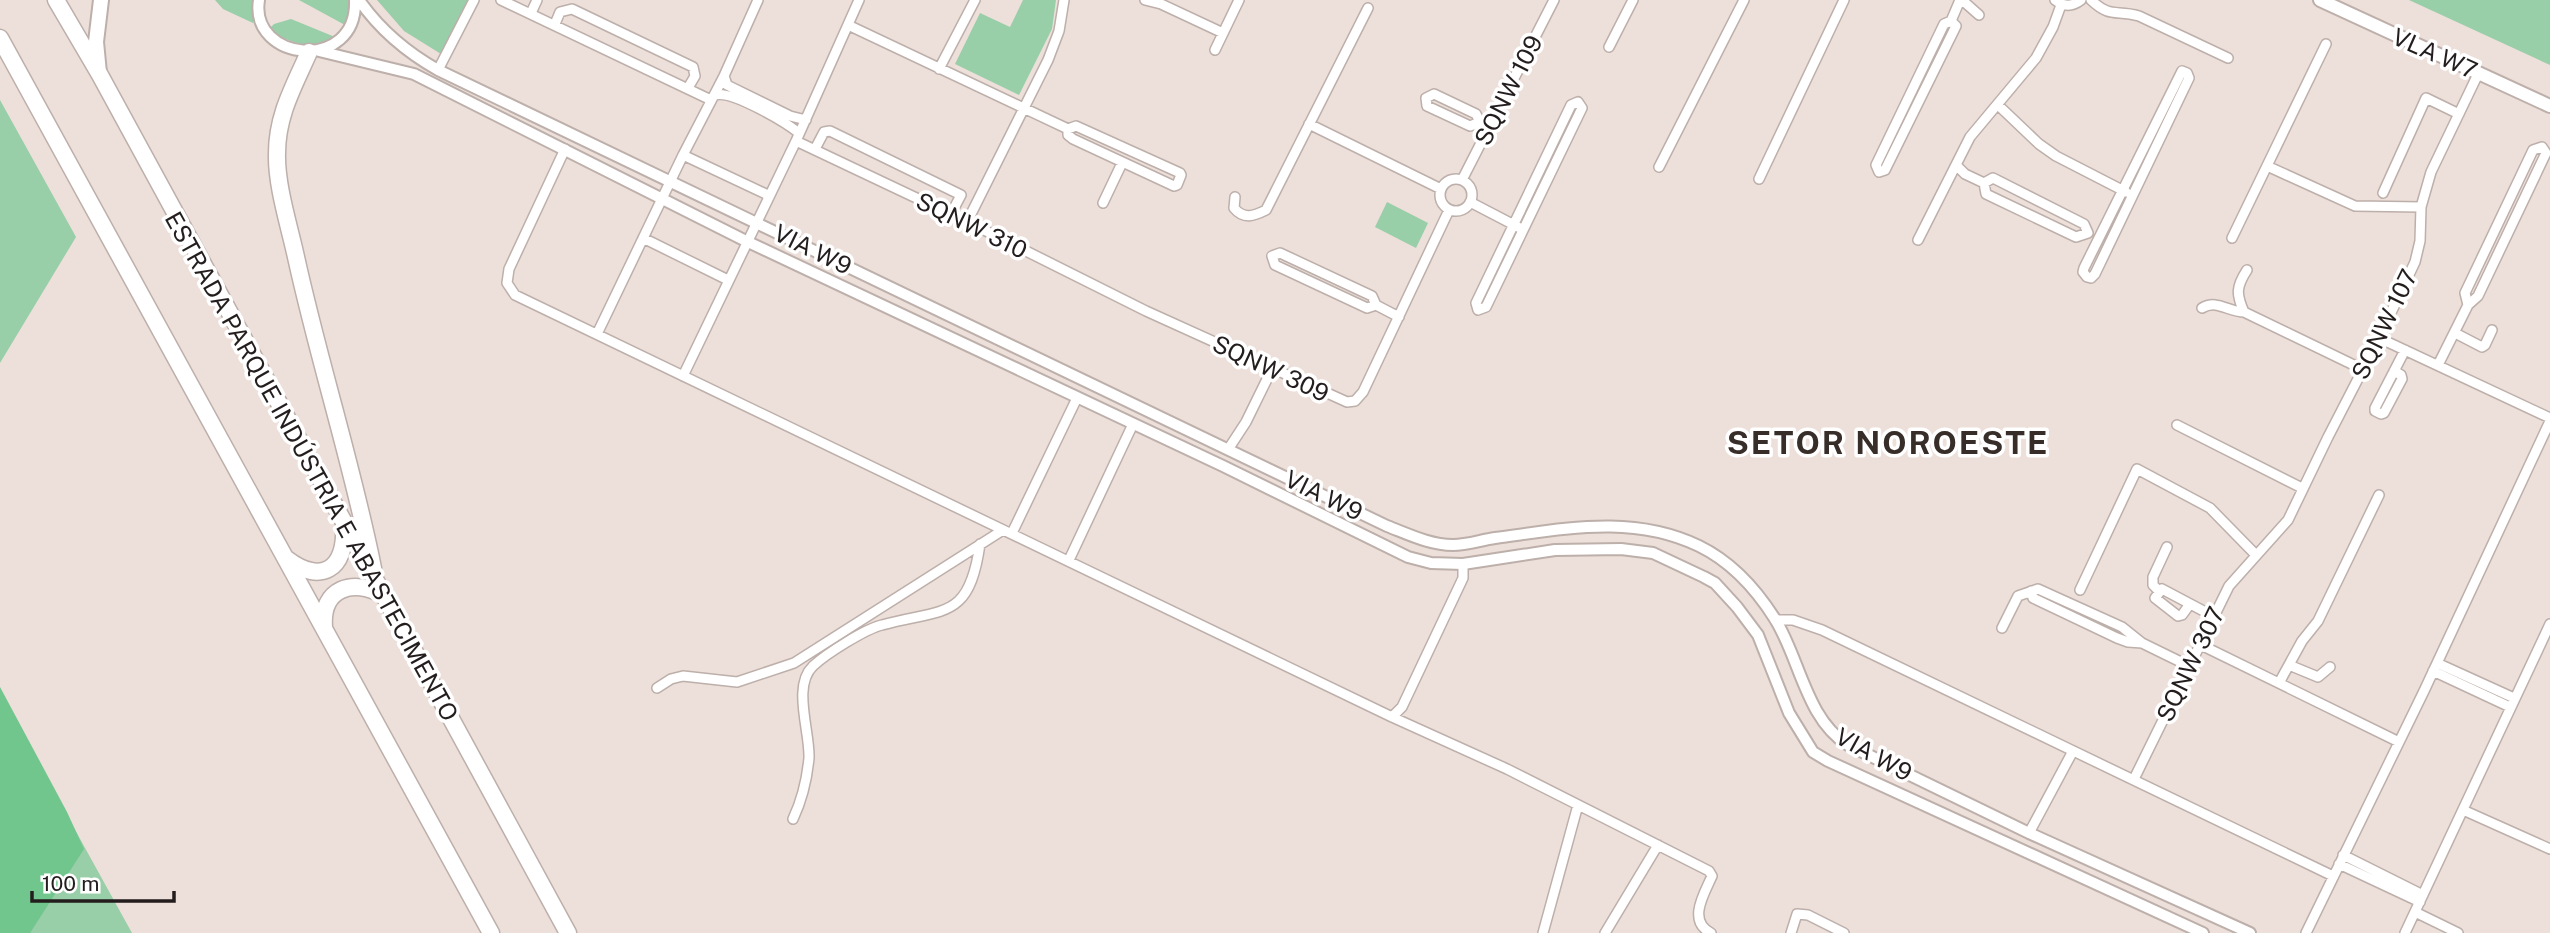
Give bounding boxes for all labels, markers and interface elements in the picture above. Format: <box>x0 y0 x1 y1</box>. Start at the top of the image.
street label: VLA W7 <box>2388 22 2482 84</box>
street label: SQNW 109 <box>1468 30 1548 150</box>
street label: SQNW 310 <box>912 186 1032 264</box>
street label: ESTRADA PARQUE INDÚSTRIA E ABASTECIMENTO <box>160 206 464 726</box>
street label: VIA W9 <box>770 218 856 280</box>
street label: SQNW 107 <box>2345 264 2423 384</box>
street label: SQNW 309 <box>1208 329 1334 407</box>
district label: SETOR NOROESTE <box>1727 424 2049 461</box>
street label: VIA W9 <box>1281 464 1367 526</box>
street label: SQNW 307 <box>2150 602 2230 726</box>
street label: VIA W9 <box>1831 722 1917 786</box>
scale bar <box>32 860 173 904</box>
text: 100 m <box>42 871 99 896</box>

